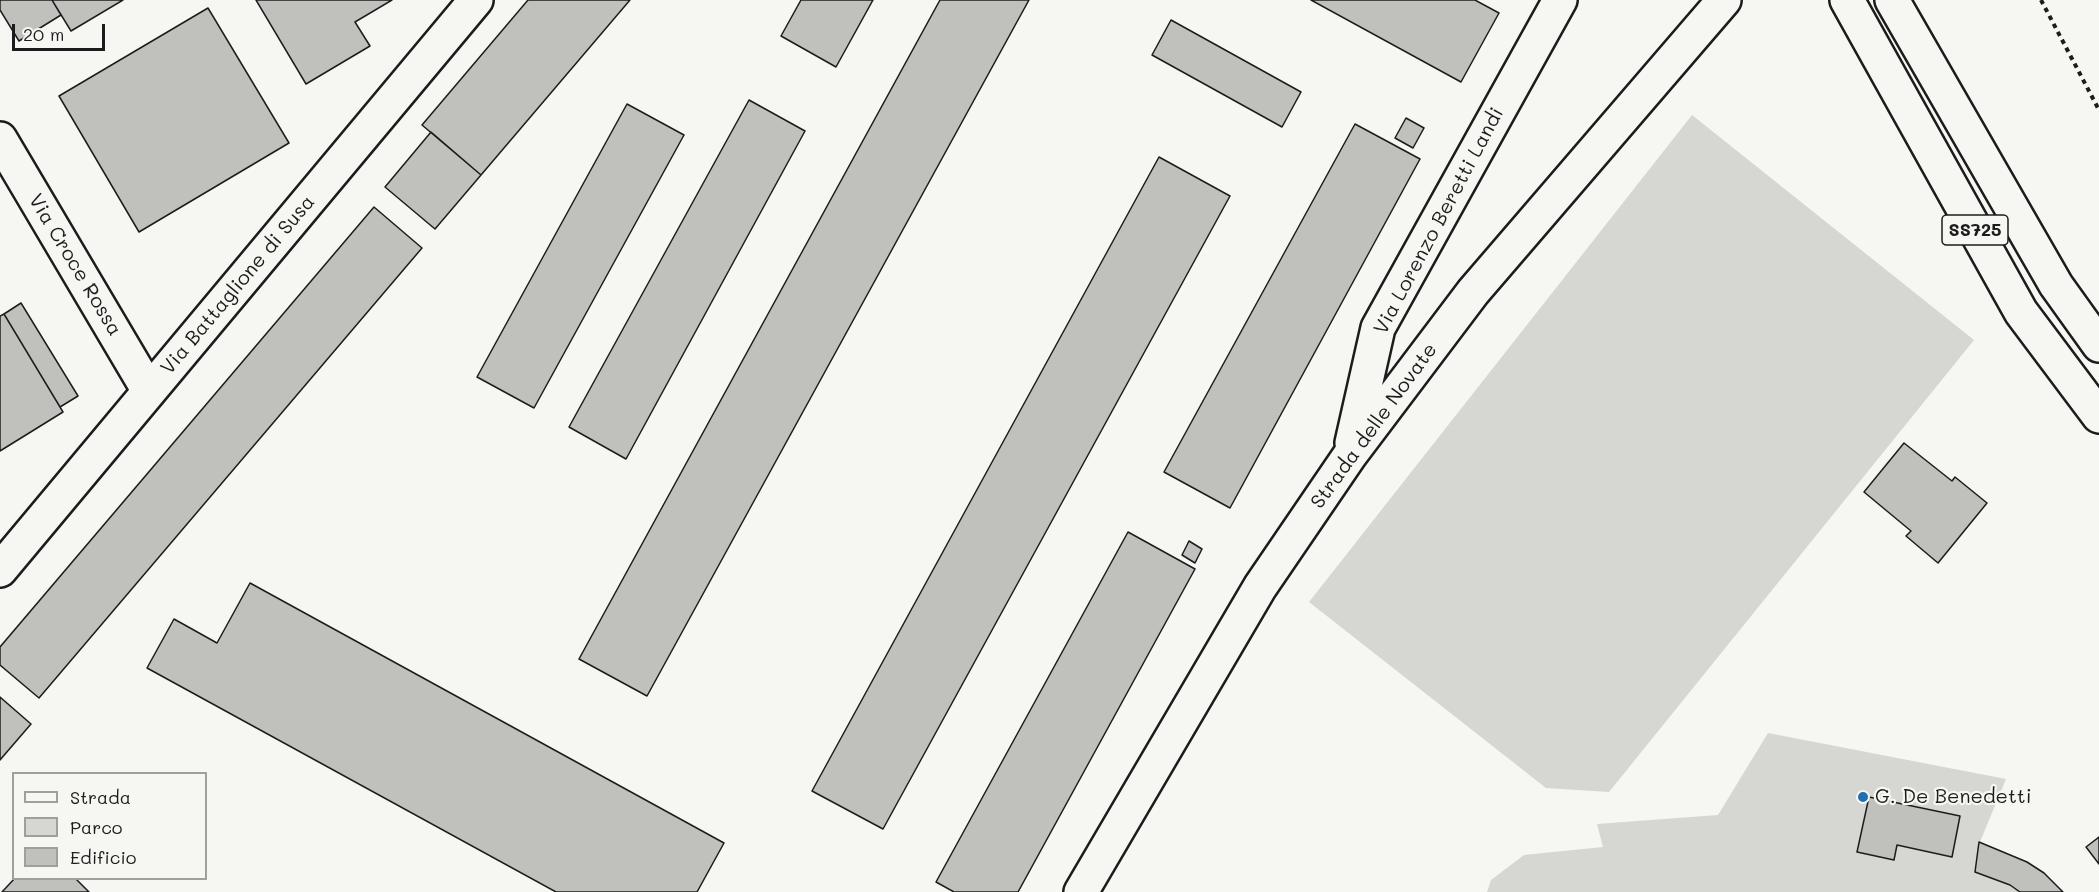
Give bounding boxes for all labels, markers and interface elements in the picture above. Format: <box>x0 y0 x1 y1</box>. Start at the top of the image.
scale bar <box>15 12 108 50</box>
text: 20 m <box>23 22 64 46</box>
street label: Via Lorenzo Beretti Landi <box>1369 104 1509 338</box>
street label: Via Croce Rossa <box>23 190 127 340</box>
street label: Via Battaglione di Susa <box>156 190 320 380</box>
road number: SS725 <box>1942 215 2008 245</box>
street label: Strada delle Novate <box>1306 339 1442 513</box>
legend <box>12 772 207 880</box>
text: Strada <box>70 785 131 809</box>
place label: G. De Benedetti <box>1875 785 2032 809</box>
marker: G. De Benedetti <box>1856 790 1870 804</box>
text: Parco <box>70 815 123 839</box>
text: Edificio <box>70 845 137 869</box>

